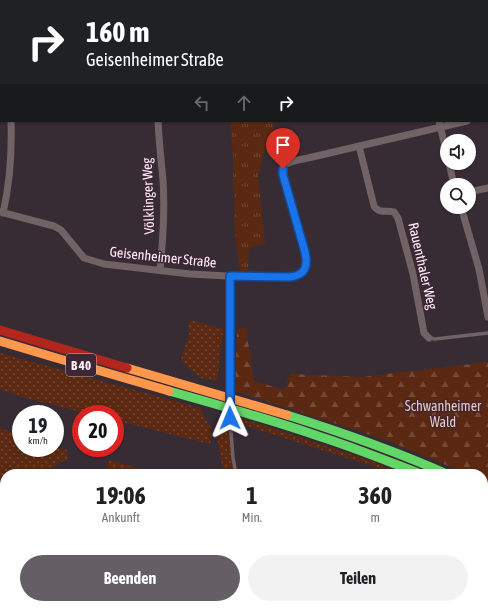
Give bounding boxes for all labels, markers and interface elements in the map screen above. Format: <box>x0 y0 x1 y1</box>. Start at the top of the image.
icon: right <box>20 16 72 68</box>
text: 160 m <box>86 16 149 48</box>
text: Geisenheimer Straße <box>86 49 224 70</box>
icon: left <box>191 92 213 114</box>
icon: ahead <box>233 92 255 114</box>
icon: right <box>275 92 297 114</box>
pin <box>266 128 300 169</box>
icon: arrive <box>272 134 294 156</box>
map controls <box>440 134 476 214</box>
button: sound <box>440 134 476 170</box>
street label: Völklinger Weg <box>139 157 157 235</box>
button: search <box>440 178 476 214</box>
street label: Rauenthaler Weg <box>405 221 441 311</box>
street label: Geisenheimer Straße <box>109 243 217 271</box>
road number: B 40 <box>66 354 96 376</box>
position arrow <box>209 397 251 439</box>
park label: Schwanheimer Wald <box>405 398 482 430</box>
speed limit sign: 20 <box>72 405 124 457</box>
text: 19 <box>29 414 47 437</box>
text: km/h <box>28 435 48 446</box>
text: 19:06 <box>96 482 146 509</box>
text: 1 <box>246 482 258 509</box>
text: 360 <box>358 482 392 509</box>
text: Ankunft <box>102 510 140 525</box>
text: Min. <box>242 510 262 525</box>
text: m <box>370 510 380 525</box>
button: Beenden <box>20 555 240 601</box>
button: Teilen <box>248 555 468 601</box>

